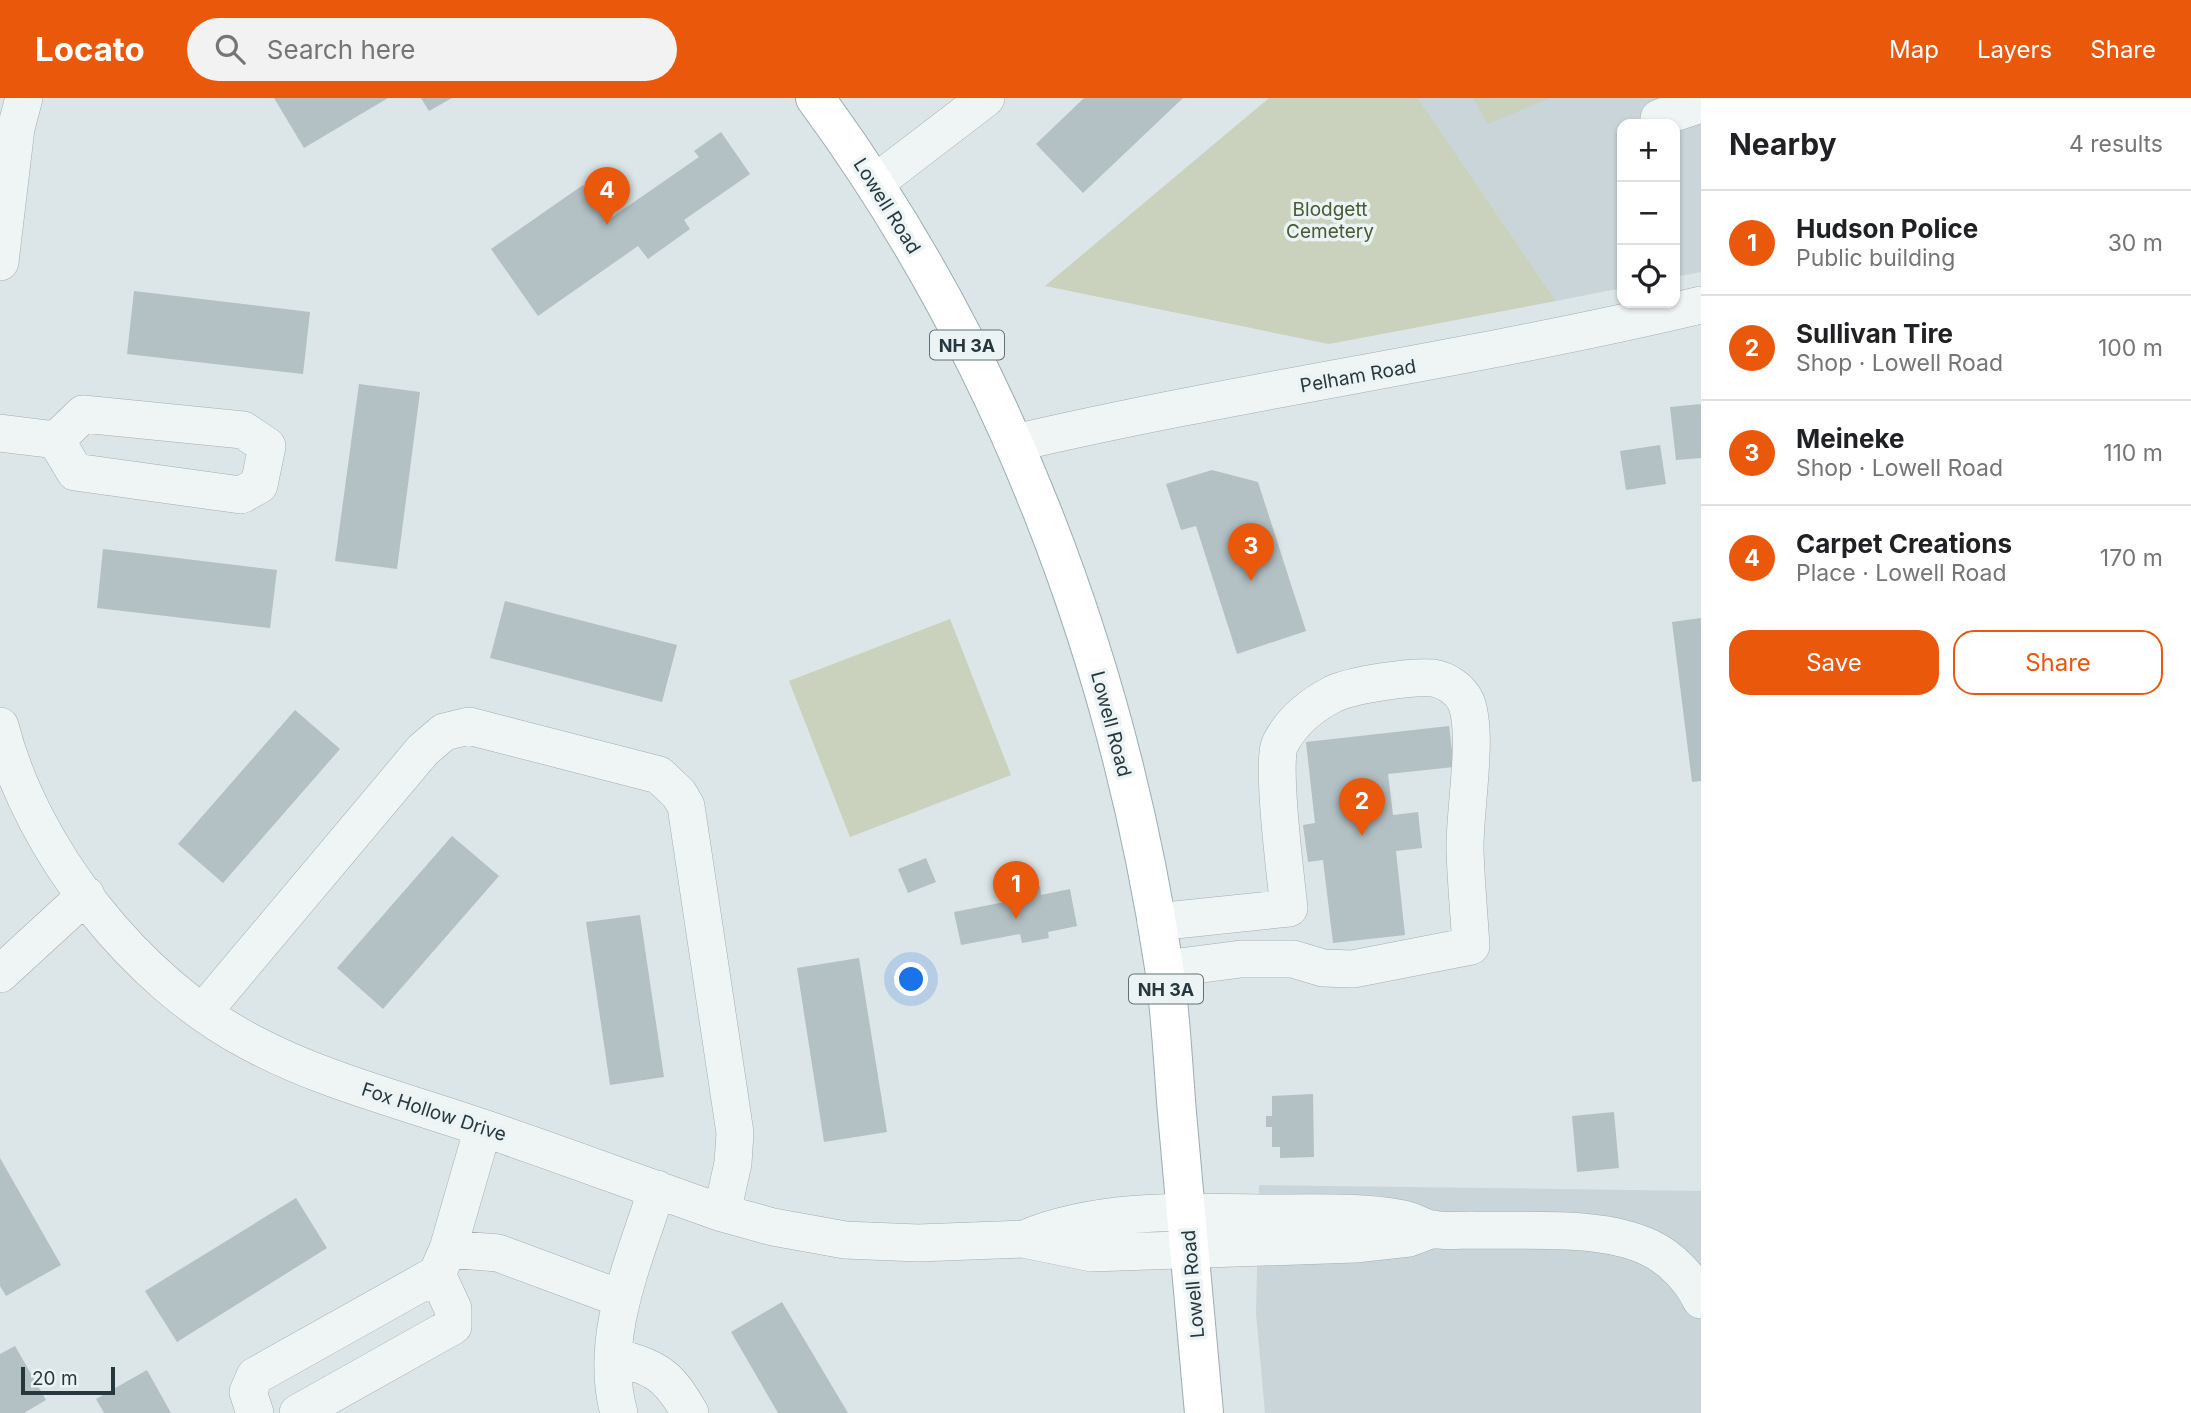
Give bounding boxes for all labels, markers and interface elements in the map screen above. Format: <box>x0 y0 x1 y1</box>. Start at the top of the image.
search box <box>187 18 677 81</box>
text: Locato <box>35 29 145 69</box>
icon: search <box>211 30 249 68</box>
text: Search here <box>267 34 415 65</box>
text: Map <box>1889 35 1939 64</box>
text: Layers <box>1977 35 2052 64</box>
text: Share <box>2090 35 2156 64</box>
map controls <box>1617 119 1680 308</box>
button: + <box>1617 119 1680 182</box>
text: Nearby <box>1729 126 1837 162</box>
text: 4 results <box>2069 130 2163 158</box>
street label: Lowell Road <box>849 154 925 258</box>
pin: 4 <box>584 167 630 225</box>
button: − <box>1617 182 1680 245</box>
park label: Blodgett Cemetery <box>1286 198 1374 243</box>
text: Hudson Police <box>1796 213 1978 244</box>
text: 1 <box>1747 229 1757 257</box>
text: 30 m <box>2108 229 2163 257</box>
text: Public building <box>1796 244 1955 272</box>
button: locate <box>1617 245 1680 308</box>
text: Sullivan Tire <box>1796 318 1953 349</box>
road number: NH 3A <box>930 330 1004 360</box>
text: 2 <box>1745 334 1759 362</box>
text: 100 m <box>2098 334 2163 362</box>
text: Shop · Lowell Road <box>1796 349 2003 377</box>
street label: Pelham Road <box>1298 354 1418 398</box>
text: Meineke <box>1796 423 1904 454</box>
text: 3 <box>1745 439 1759 467</box>
text: 110 m <box>2103 439 2163 467</box>
text: Shop · Lowell Road <box>1796 454 2003 482</box>
pin: 3 <box>1228 523 1274 581</box>
text: Carpet Creations <box>1796 528 2012 559</box>
text: 4 <box>1744 544 1760 572</box>
text: 170 m <box>2100 544 2163 572</box>
text: Place · Lowell Road <box>1796 559 2007 587</box>
button: Save <box>1729 630 1939 695</box>
button: Share <box>1953 630 2163 695</box>
street label: Lowell Road <box>1086 669 1136 779</box>
pin: 2 <box>1339 778 1385 836</box>
pin: 1 <box>993 861 1039 919</box>
your location <box>894 962 928 996</box>
road number: NH 3A <box>1129 974 1203 1004</box>
street label: Fox Hollow Drive <box>359 1078 509 1146</box>
street label: Lowell Road <box>1177 1229 1209 1339</box>
scale bar <box>21 1364 116 1396</box>
text: 20 m <box>32 1367 78 1390</box>

